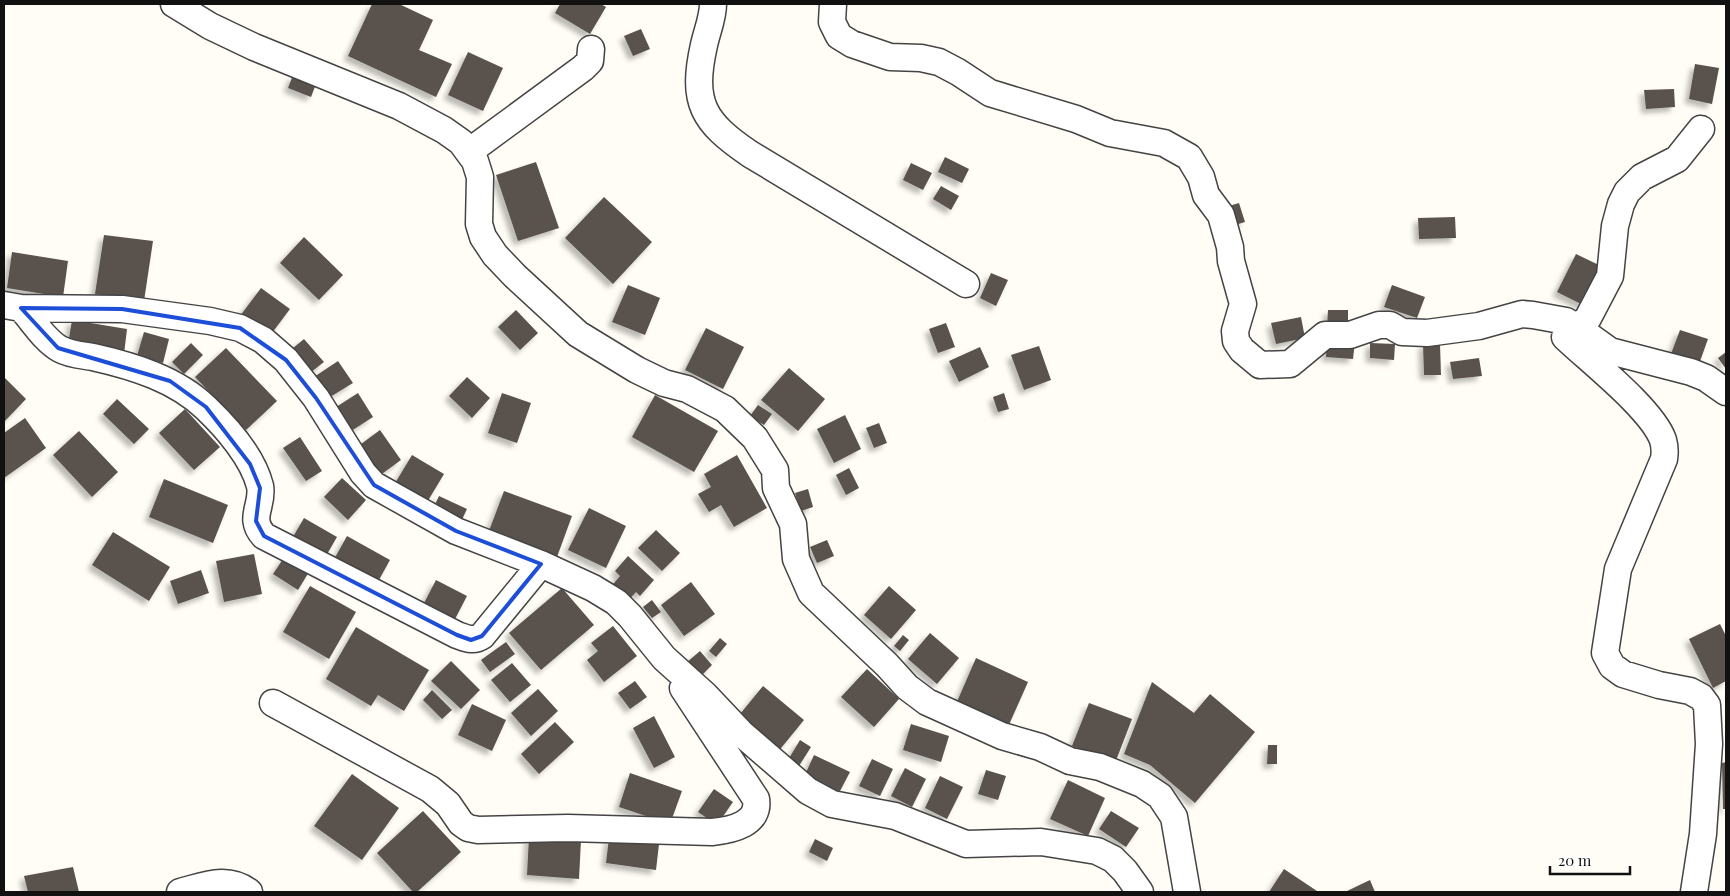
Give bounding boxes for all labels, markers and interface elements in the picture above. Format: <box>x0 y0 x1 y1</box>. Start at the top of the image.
scale bar <box>1550 844 1630 876</box>
text: 20 m <box>1558 850 1592 870</box>

